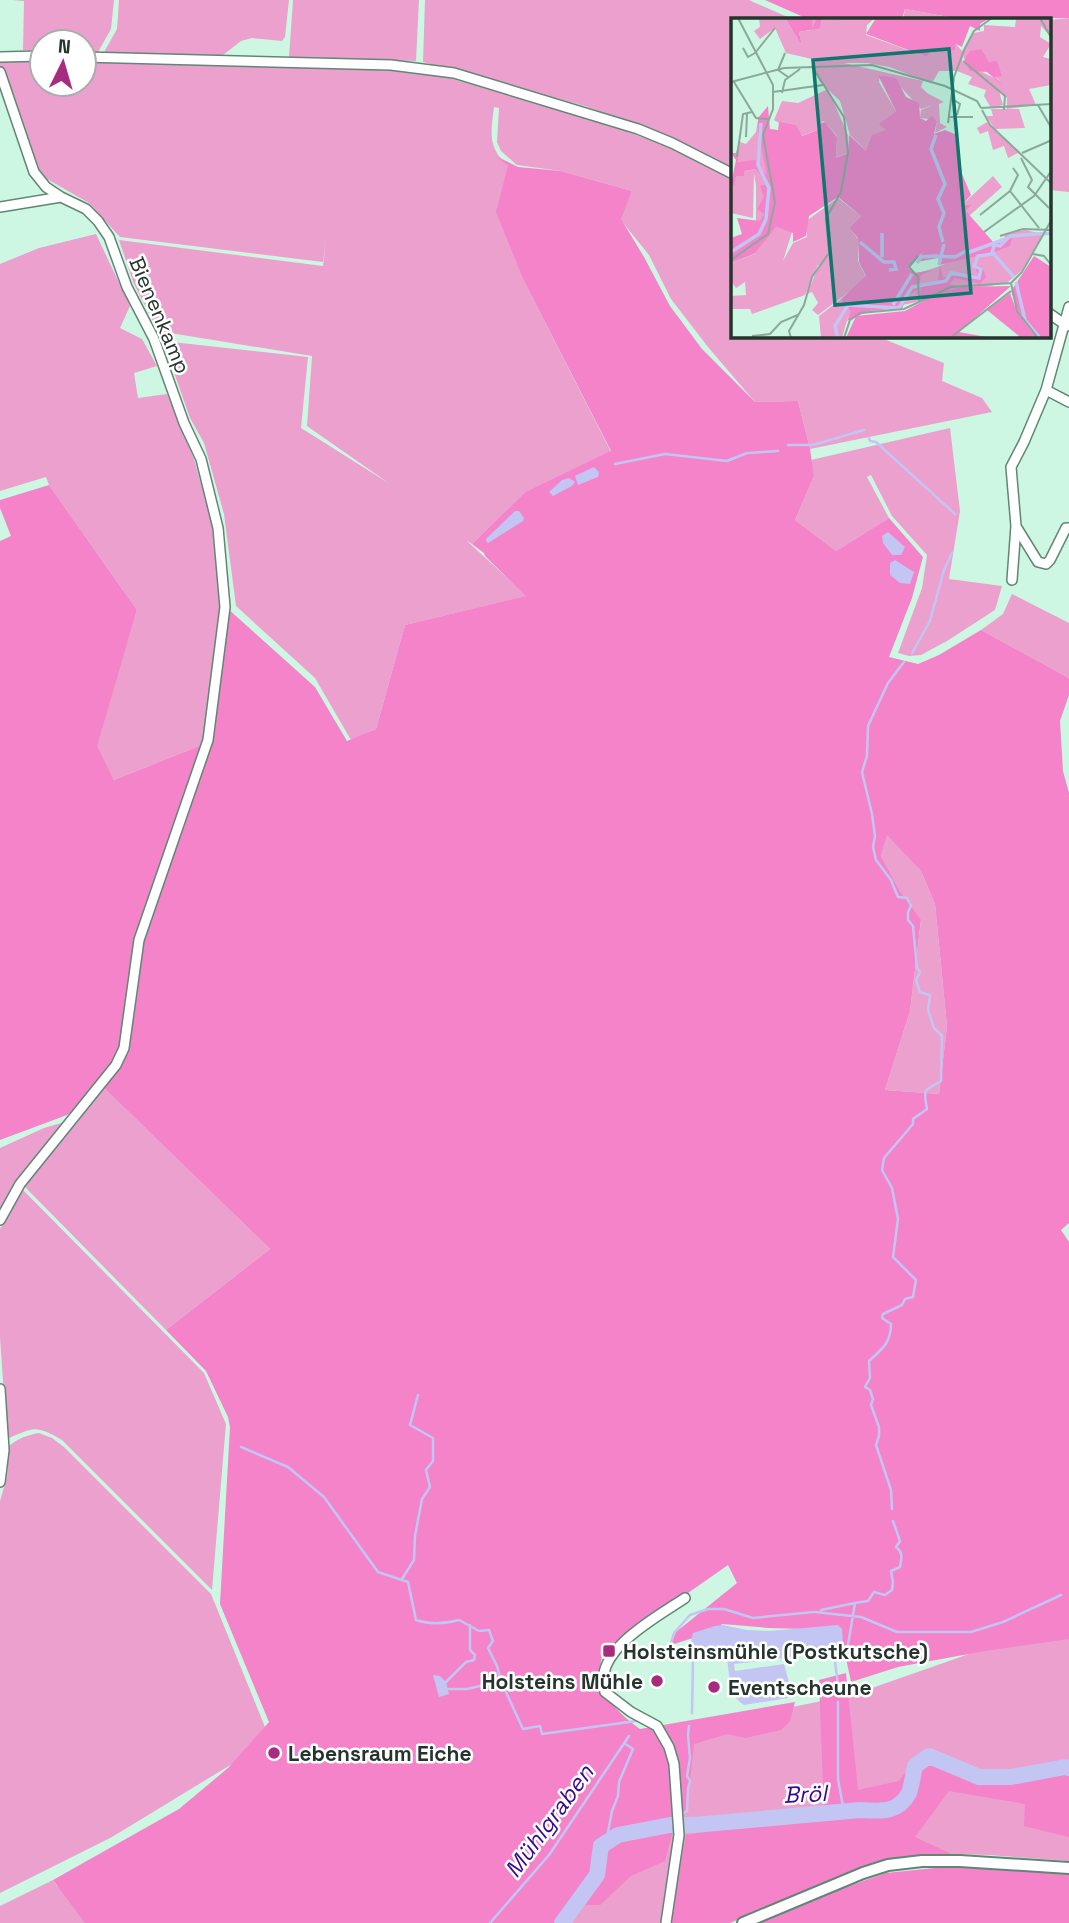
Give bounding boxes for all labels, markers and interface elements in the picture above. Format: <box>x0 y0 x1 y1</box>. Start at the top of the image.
inset map <box>731 18 1052 338</box>
north arrow <box>28 28 98 98</box>
text: N <box>57 34 72 60</box>
street label: Bienenkamp <box>123 252 197 378</box>
place label: Holsteinsmühle (Postkutsche) <box>623 1638 928 1665</box>
marker: Holsteinsmühle (Postkutsche) <box>601 1643 617 1659</box>
place label: Holsteins Mühle <box>482 1668 643 1695</box>
marker: Holsteins Mühle <box>649 1673 665 1689</box>
place label: Eventscheune <box>728 1674 872 1701</box>
marker: Eventscheune <box>706 1679 722 1695</box>
place label: Lebensraum Eiche <box>288 1740 472 1767</box>
marker: Lebensraum Eiche <box>266 1745 282 1761</box>
water label: Mühlgraben <box>498 1758 601 1883</box>
water label: Bröl <box>783 1778 830 1810</box>

